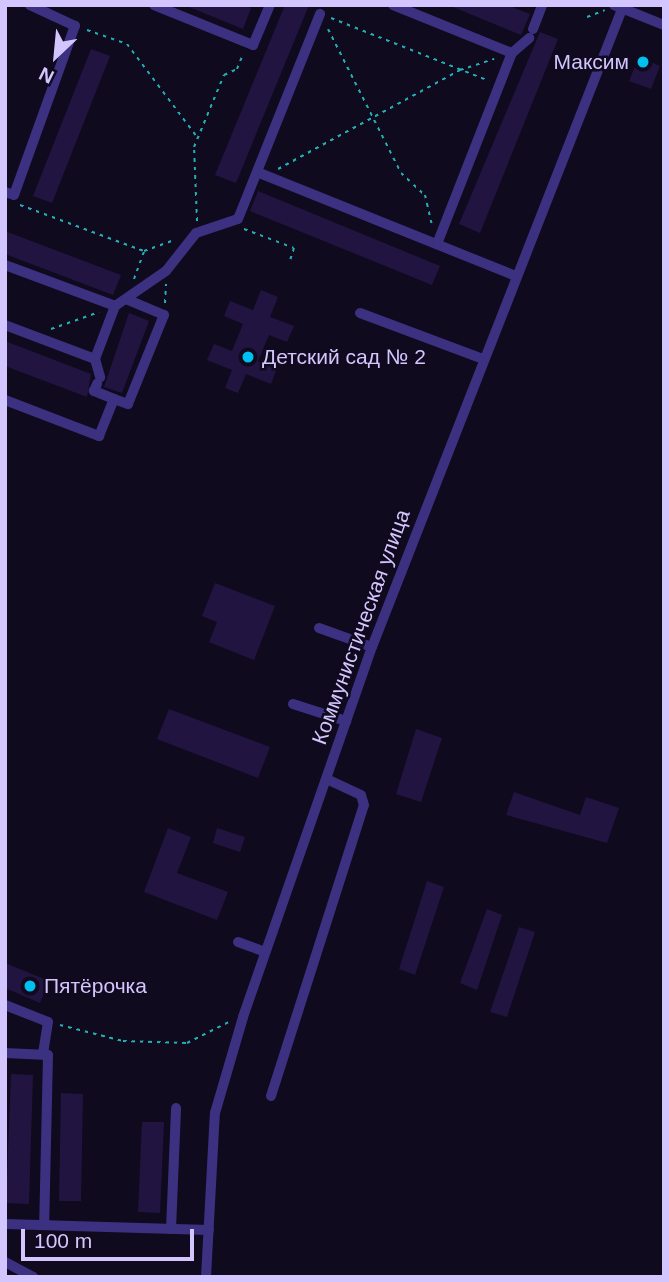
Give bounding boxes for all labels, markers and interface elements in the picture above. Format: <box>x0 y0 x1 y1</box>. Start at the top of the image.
north arrow <box>21 21 91 91</box>
place label: Максим <box>554 49 629 75</box>
marker: Максим <box>635 54 651 70</box>
text: N <box>36 63 57 88</box>
place label: Детский сад № 2 <box>262 344 426 370</box>
marker: Детский сад № 2 <box>240 349 256 365</box>
street label: Коммунистическая улица <box>307 506 415 748</box>
place label: Пятёрочка <box>44 973 147 999</box>
marker: Пятёрочка <box>22 978 38 994</box>
scale bar <box>24 1216 198 1260</box>
text: 100 m <box>34 1229 92 1252</box>

